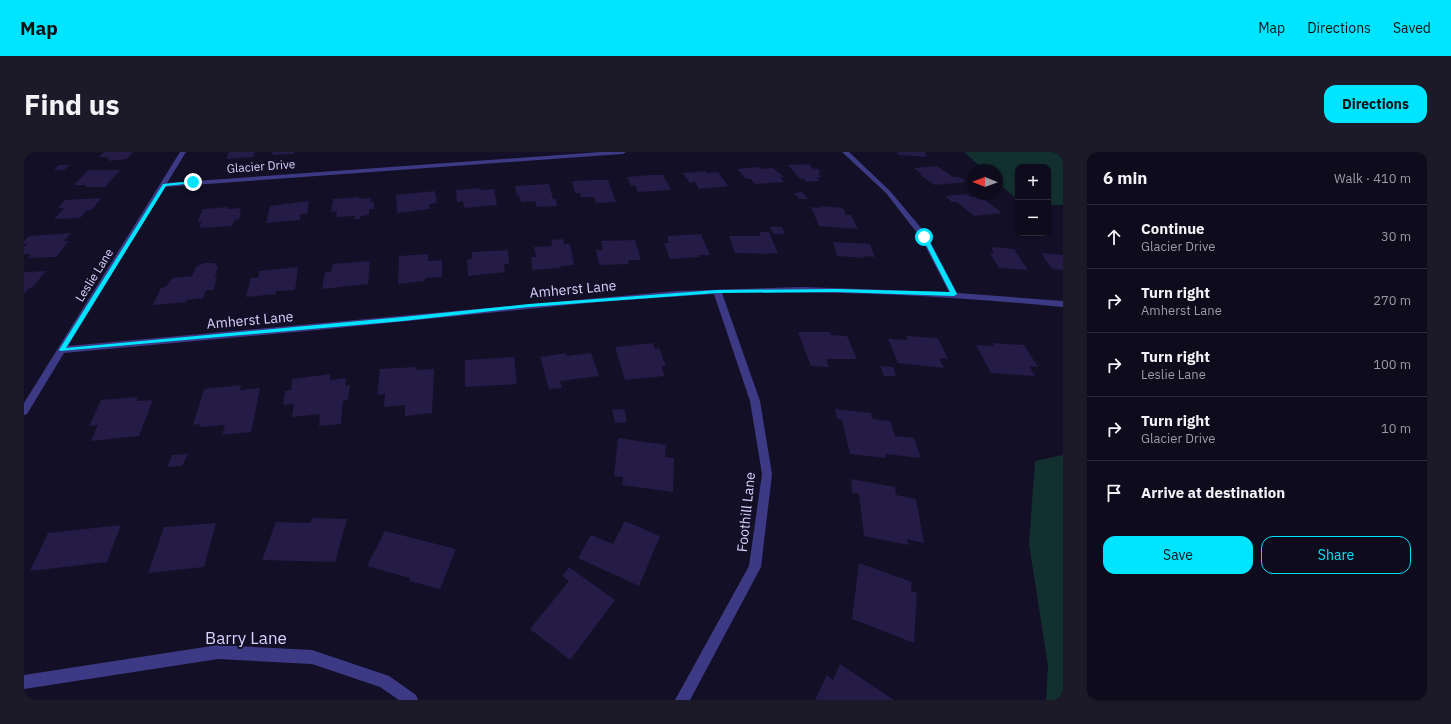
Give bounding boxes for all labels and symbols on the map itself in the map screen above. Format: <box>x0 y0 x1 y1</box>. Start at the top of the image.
street label: Glacier Drive <box>226 156 296 176</box>
north arrow <box>967 164 1003 200</box>
route end <box>184 173 202 191</box>
route start <box>915 228 933 246</box>
street label: Leslie Lane <box>72 245 116 304</box>
street label: Amherst Lane <box>529 276 617 302</box>
street label: Amherst Lane <box>206 307 294 333</box>
street label: Foothill Lane <box>733 471 759 553</box>
street label: Barry Lane <box>205 627 287 649</box>

